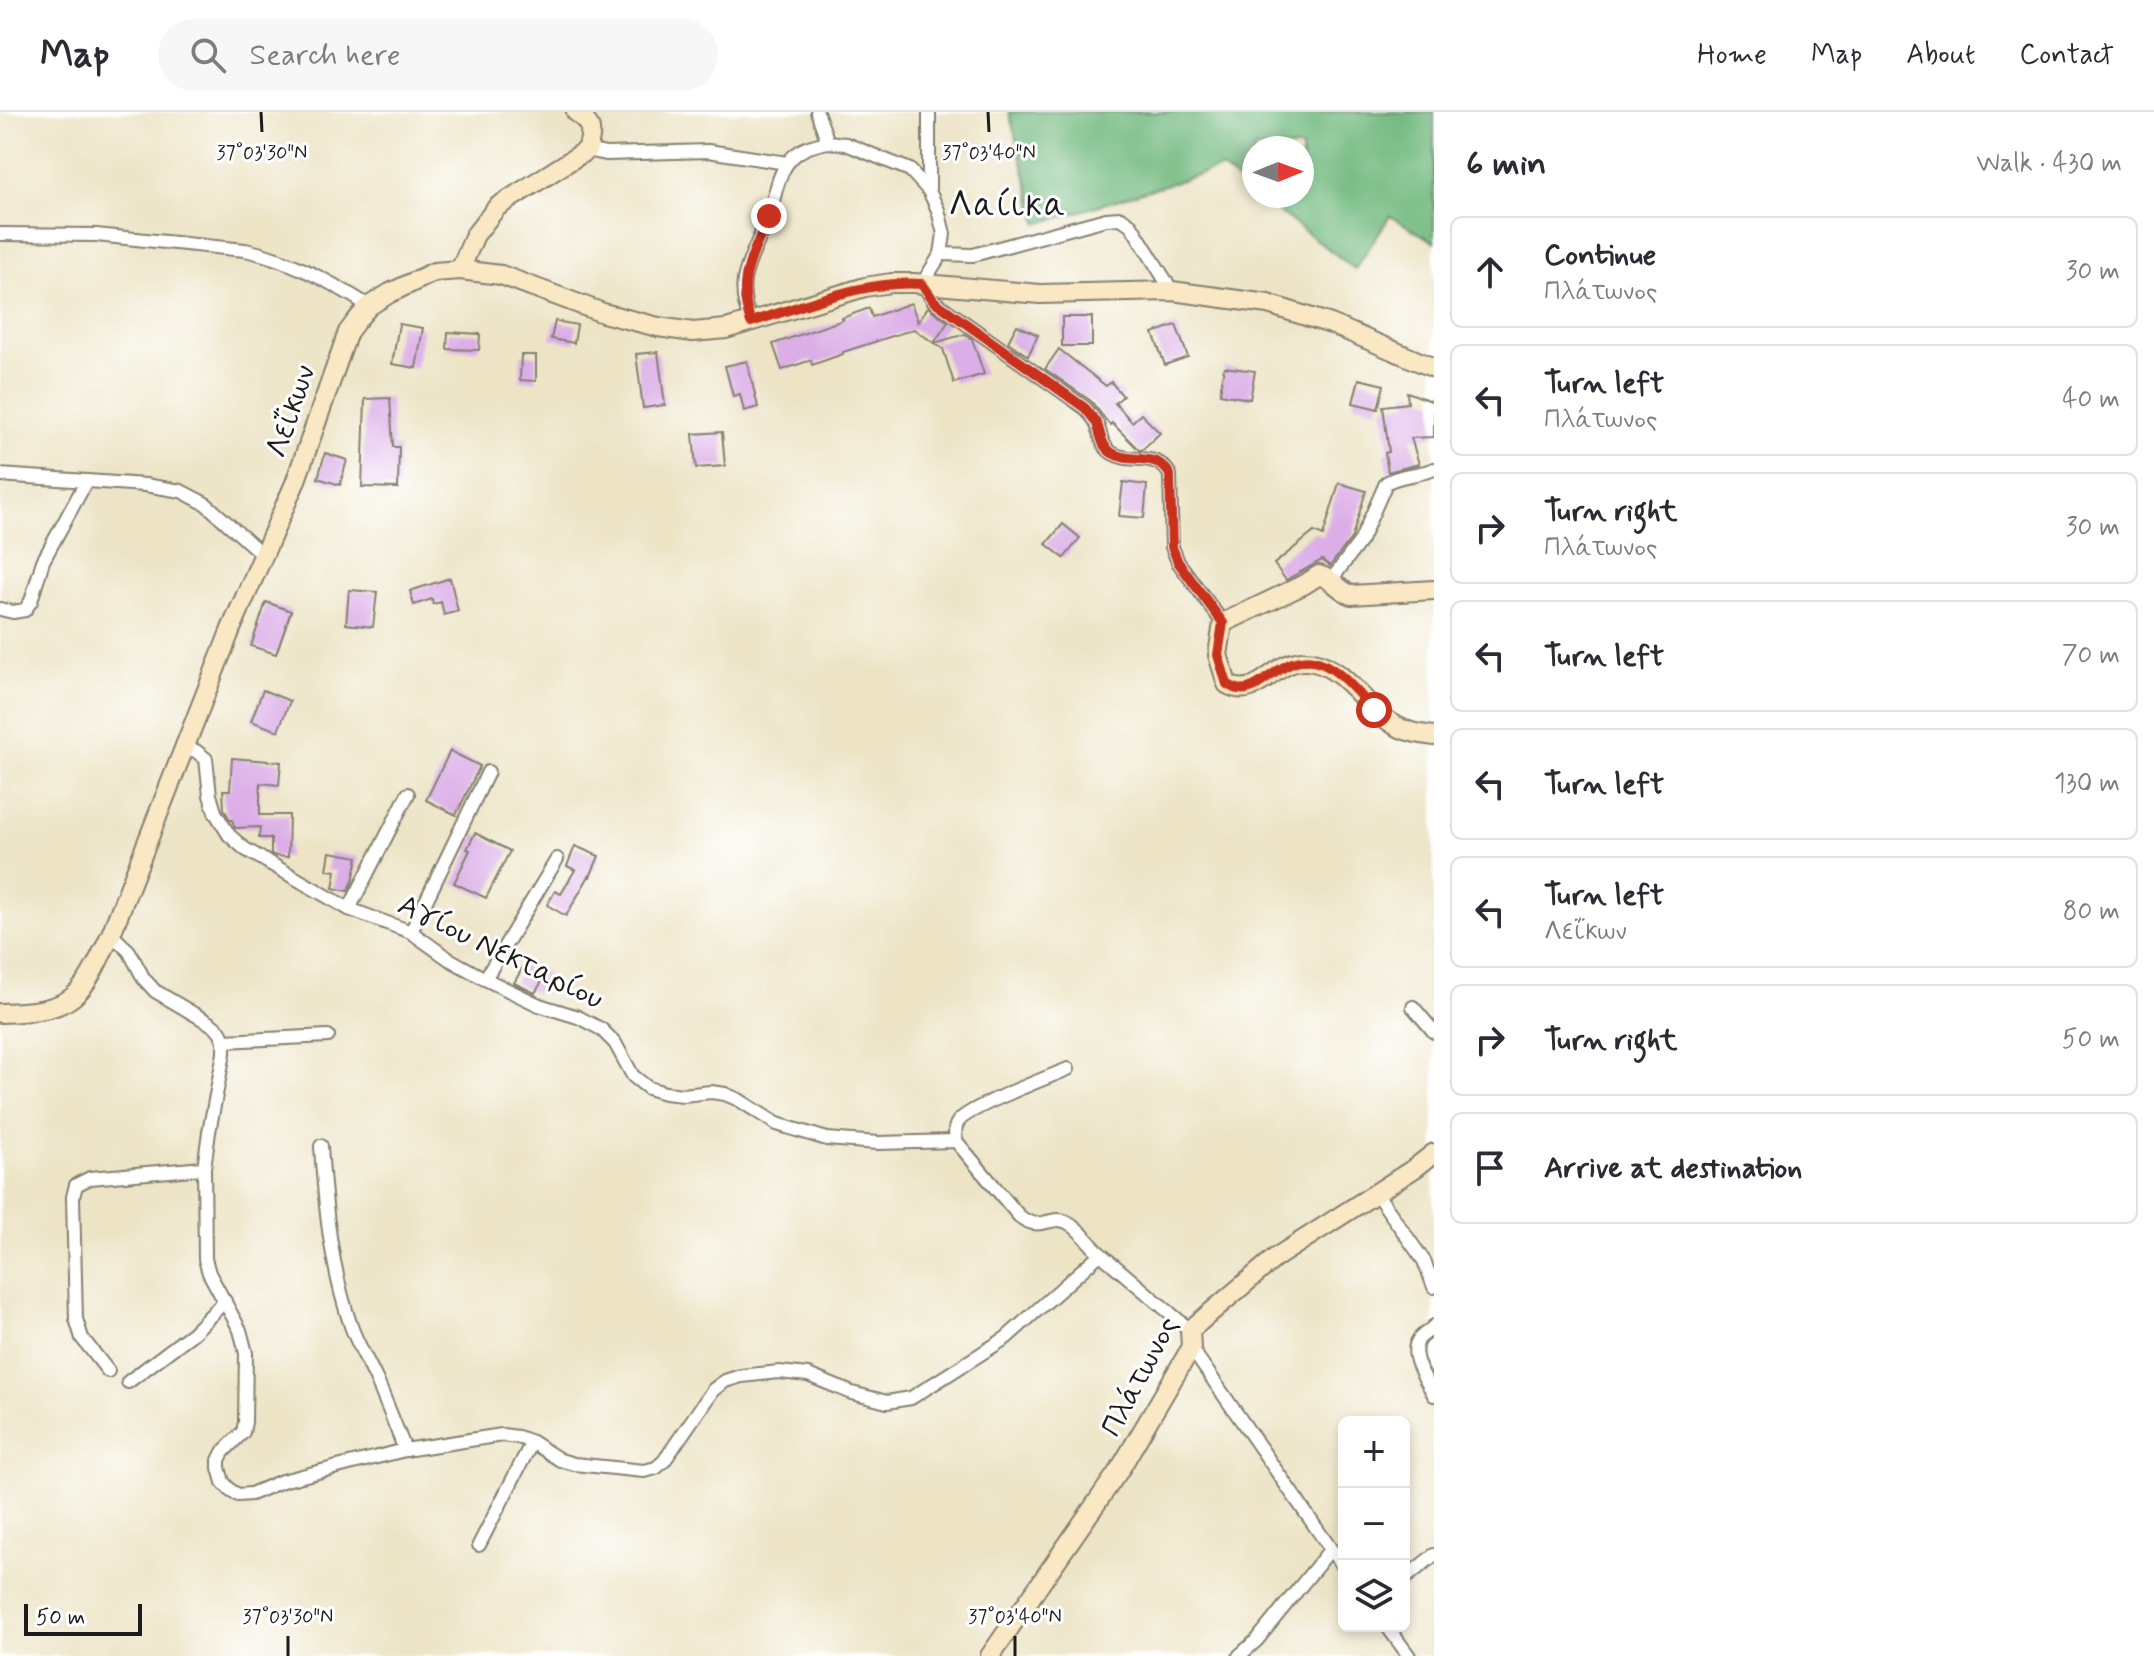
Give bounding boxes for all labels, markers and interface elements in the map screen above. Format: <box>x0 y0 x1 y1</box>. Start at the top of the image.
search box <box>158 19 718 91</box>
text: Map <box>40 31 110 80</box>
icon: search <box>186 33 230 77</box>
text: Search here <box>250 36 401 75</box>
text: Home <box>1697 37 1767 74</box>
text: Map <box>1811 37 1862 74</box>
text: About <box>1906 37 1975 74</box>
text: Contact <box>2019 37 2114 74</box>
north arrow <box>1242 136 1314 208</box>
text: 37°03'30"N <box>217 140 307 167</box>
text: 37°03'40"N <box>942 140 1036 167</box>
text: 6 min <box>1466 142 1546 187</box>
text: Walk · 430 m <box>1976 147 2122 181</box>
district label: Λαίικα <box>949 184 1067 229</box>
route end <box>751 198 787 234</box>
text: Continue <box>1544 236 1656 275</box>
icon: ahead <box>1468 250 1512 294</box>
text: 30 m <box>2066 255 2120 289</box>
text: Πλάτωνος <box>1544 275 1657 309</box>
street label: Λεΐκων <box>257 360 325 463</box>
text: Turn left <box>1544 364 1664 403</box>
icon: left <box>1468 378 1512 422</box>
text: 40 m <box>2062 383 2120 417</box>
text: Πλάτωνος <box>1544 403 1657 437</box>
text: Turn right <box>1544 492 1677 531</box>
icon: right <box>1468 506 1512 550</box>
text: 30 m <box>2066 511 2120 545</box>
text: Πλάτωνος <box>1544 531 1657 565</box>
icon: left <box>1468 634 1512 678</box>
text: Turn left <box>1544 637 1664 676</box>
text: 70 m <box>2062 639 2120 673</box>
route start <box>1356 692 1392 728</box>
icon: left <box>1468 762 1512 806</box>
text: Turn left <box>1544 765 1664 804</box>
text: 130 m <box>2054 767 2120 801</box>
text: Turn left <box>1544 876 1664 915</box>
street label: Αγίου Νεκταρίου <box>391 886 610 1019</box>
icon: left <box>1468 890 1512 934</box>
text: 80 m <box>2063 895 2120 929</box>
text: Λεΐκων <box>1544 915 1627 949</box>
icon: right <box>1468 1018 1512 1062</box>
text: Turn right <box>1544 1021 1677 1060</box>
text: 50 m <box>2062 1023 2120 1057</box>
icon: arrive <box>1468 1146 1512 1190</box>
text: Arrive at destination <box>1544 1149 1802 1188</box>
street label: Πλάτωνος <box>1092 1310 1188 1444</box>
map controls <box>1338 1416 1410 1632</box>
button: + <box>1338 1416 1410 1488</box>
button: − <box>1338 1488 1410 1560</box>
button: layers <box>1338 1560 1410 1632</box>
scale bar <box>24 1600 142 1636</box>
text: 50 m <box>36 1604 85 1632</box>
text: 37°03'30"N <box>243 1604 333 1631</box>
text: 37°03'40"N <box>968 1604 1062 1631</box>

